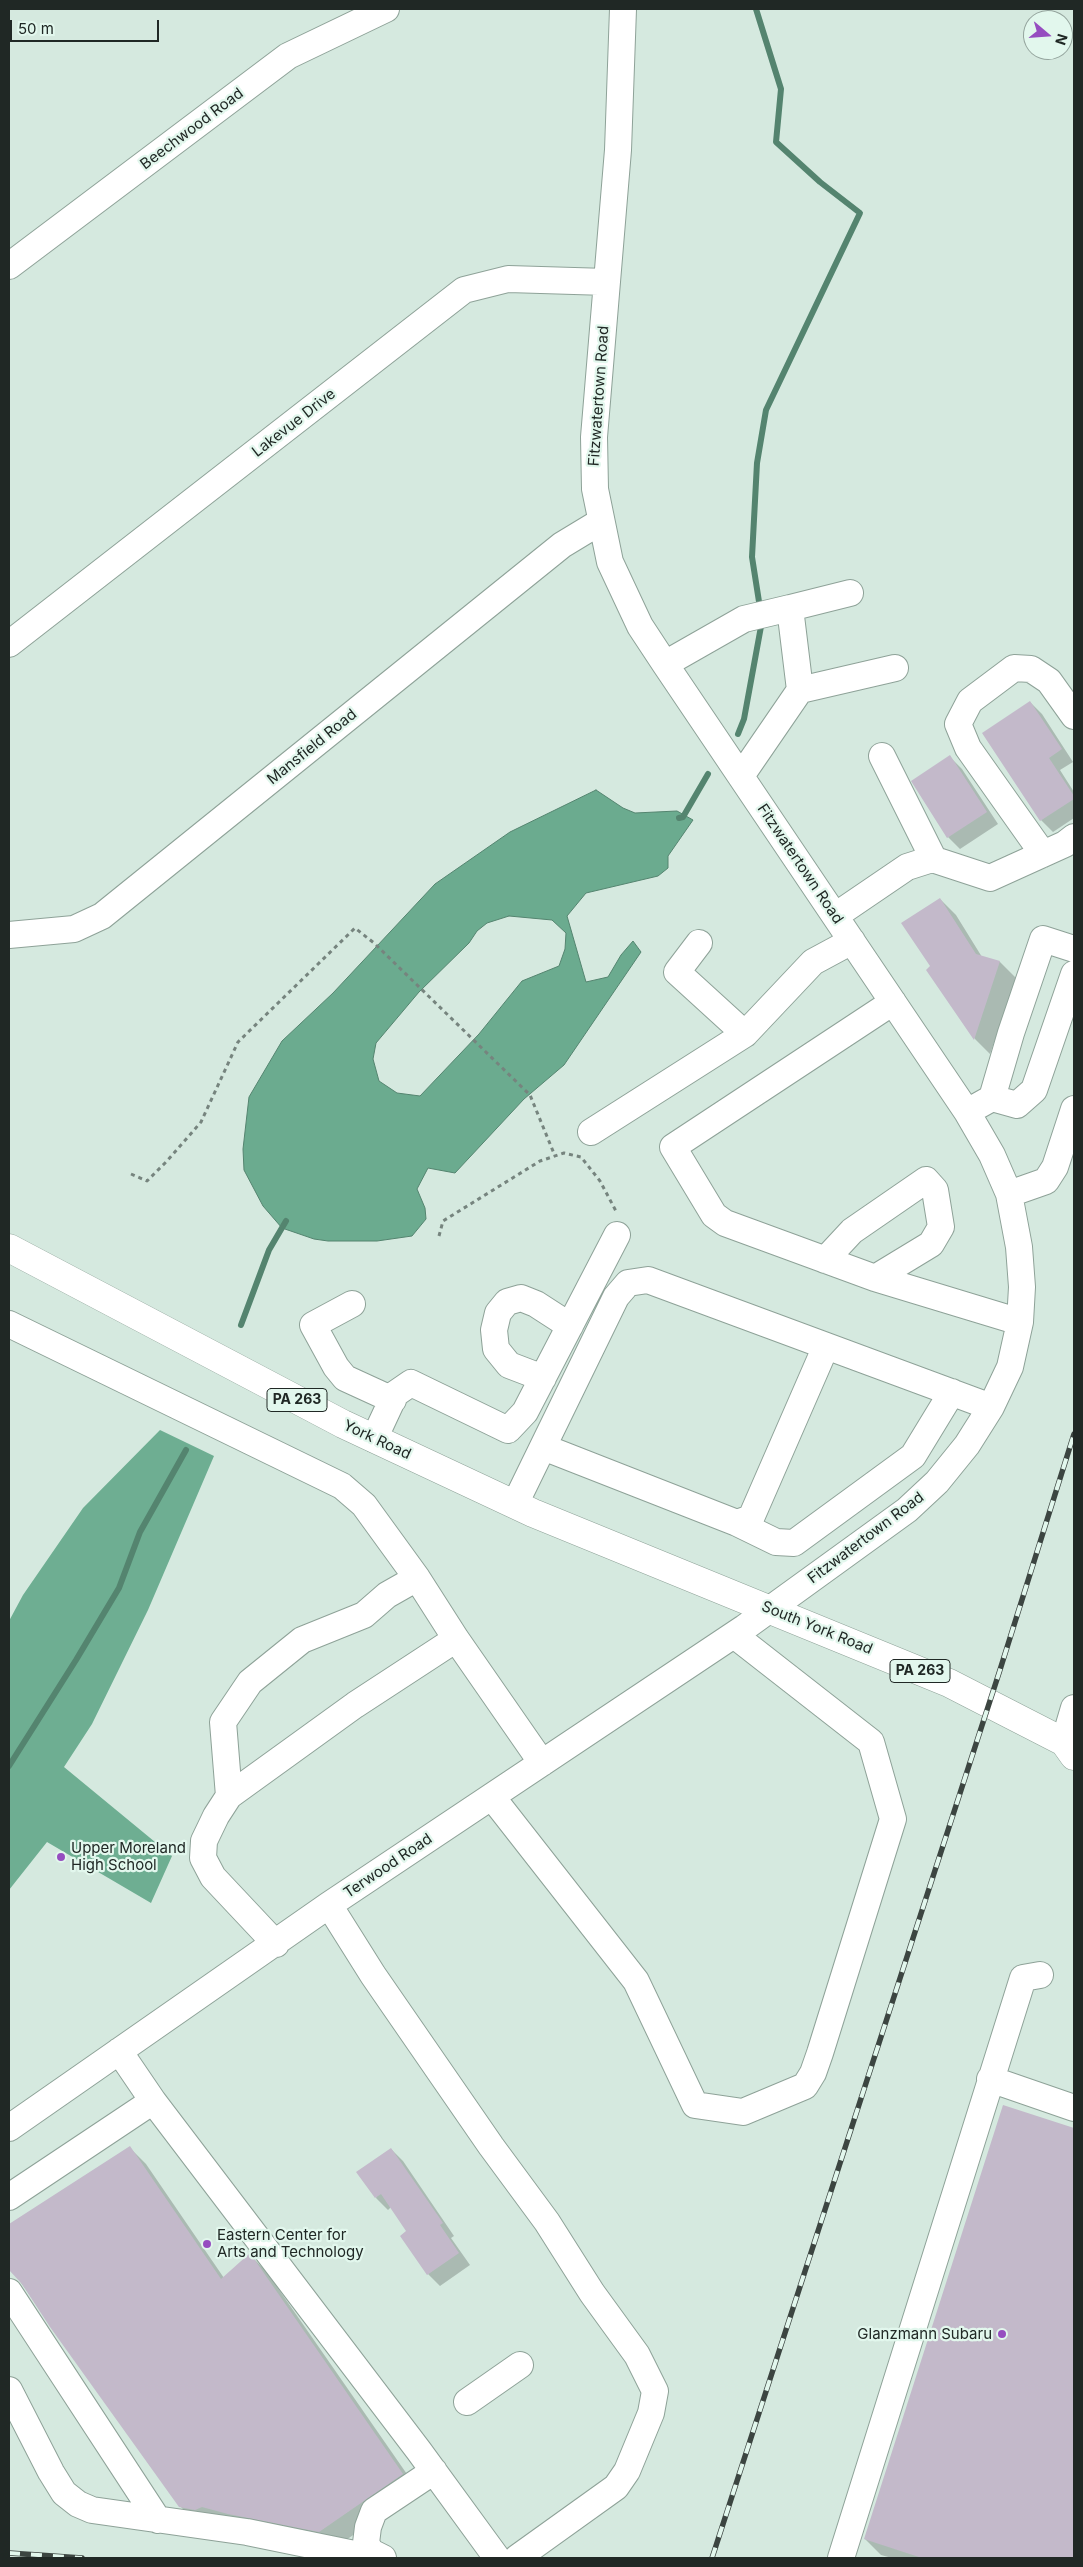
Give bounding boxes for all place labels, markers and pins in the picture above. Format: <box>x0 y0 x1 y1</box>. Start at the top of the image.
place label: Upper Moreland High School <box>71 1839 186 1874</box>
marker: Upper Moreland High School <box>55 1851 67 1863</box>
place label: Eastern Center for Arts and Technology <box>217 2226 364 2261</box>
marker: Eastern Center for Arts and Technology <box>201 2238 213 2250</box>
place label: Glanzmann Subaru <box>857 2325 992 2343</box>
marker: Glanzmann Subaru <box>996 2328 1008 2340</box>

